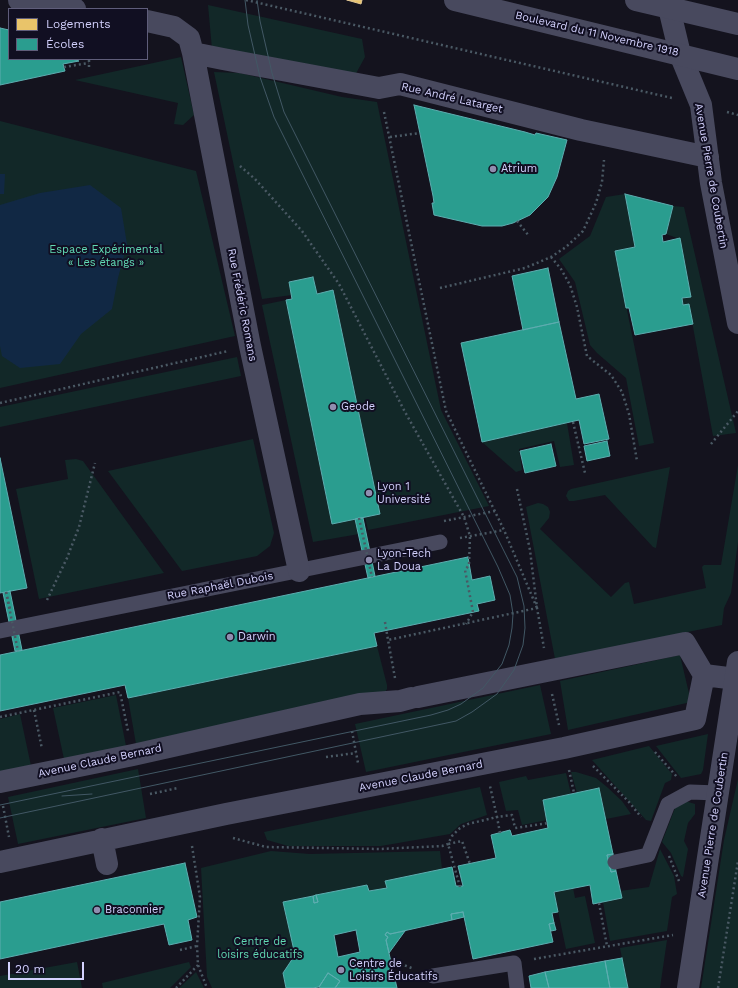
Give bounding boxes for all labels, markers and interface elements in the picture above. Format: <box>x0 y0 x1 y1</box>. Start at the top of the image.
legend <box>8 8 148 60</box>
street label: Boulevard du 11 Novembre 1918 <box>514 9 680 59</box>
text: Logements <box>46 17 111 31</box>
text: Écoles <box>46 37 84 51</box>
street label: Rue André Latarget <box>400 80 504 116</box>
street label: Avenue Pierre de Coubertin <box>692 102 730 250</box>
place label: Atrium <box>501 162 537 176</box>
marker: Atrium <box>488 164 498 174</box>
park label: Espace Expérimental « Les étangs » <box>49 243 163 269</box>
street label: Rue Frédéric Romans <box>225 247 259 363</box>
place label: Geode <box>341 400 375 414</box>
marker: Geode <box>328 402 338 412</box>
place label: Lyon 1 Université <box>377 480 430 506</box>
marker: Lyon 1 Université <box>364 488 374 498</box>
place label: Lyon-Tech La Doua <box>377 547 431 573</box>
marker: Lyon-Tech La Doua <box>364 555 374 565</box>
street label: Rue Raphaël Dubois <box>166 569 274 603</box>
place label: Darwin <box>238 630 276 644</box>
marker: Darwin <box>225 632 235 642</box>
street label: Avenue Claude Bernard <box>37 741 163 781</box>
street label: Avenue Pierre de Coubertin <box>695 751 731 899</box>
street label: Avenue Claude Bernard <box>358 758 484 794</box>
place label: Braconnier <box>105 903 163 917</box>
marker: Braconnier <box>92 905 102 915</box>
park label: Centre de loisirs éducatifs <box>217 935 303 961</box>
scale bar <box>10 954 86 980</box>
place label: Centre de Loisirs Éducatifs <box>349 957 438 983</box>
text: 20 m <box>15 962 45 976</box>
marker: Centre de Loisirs Éducatifs <box>336 965 346 975</box>

